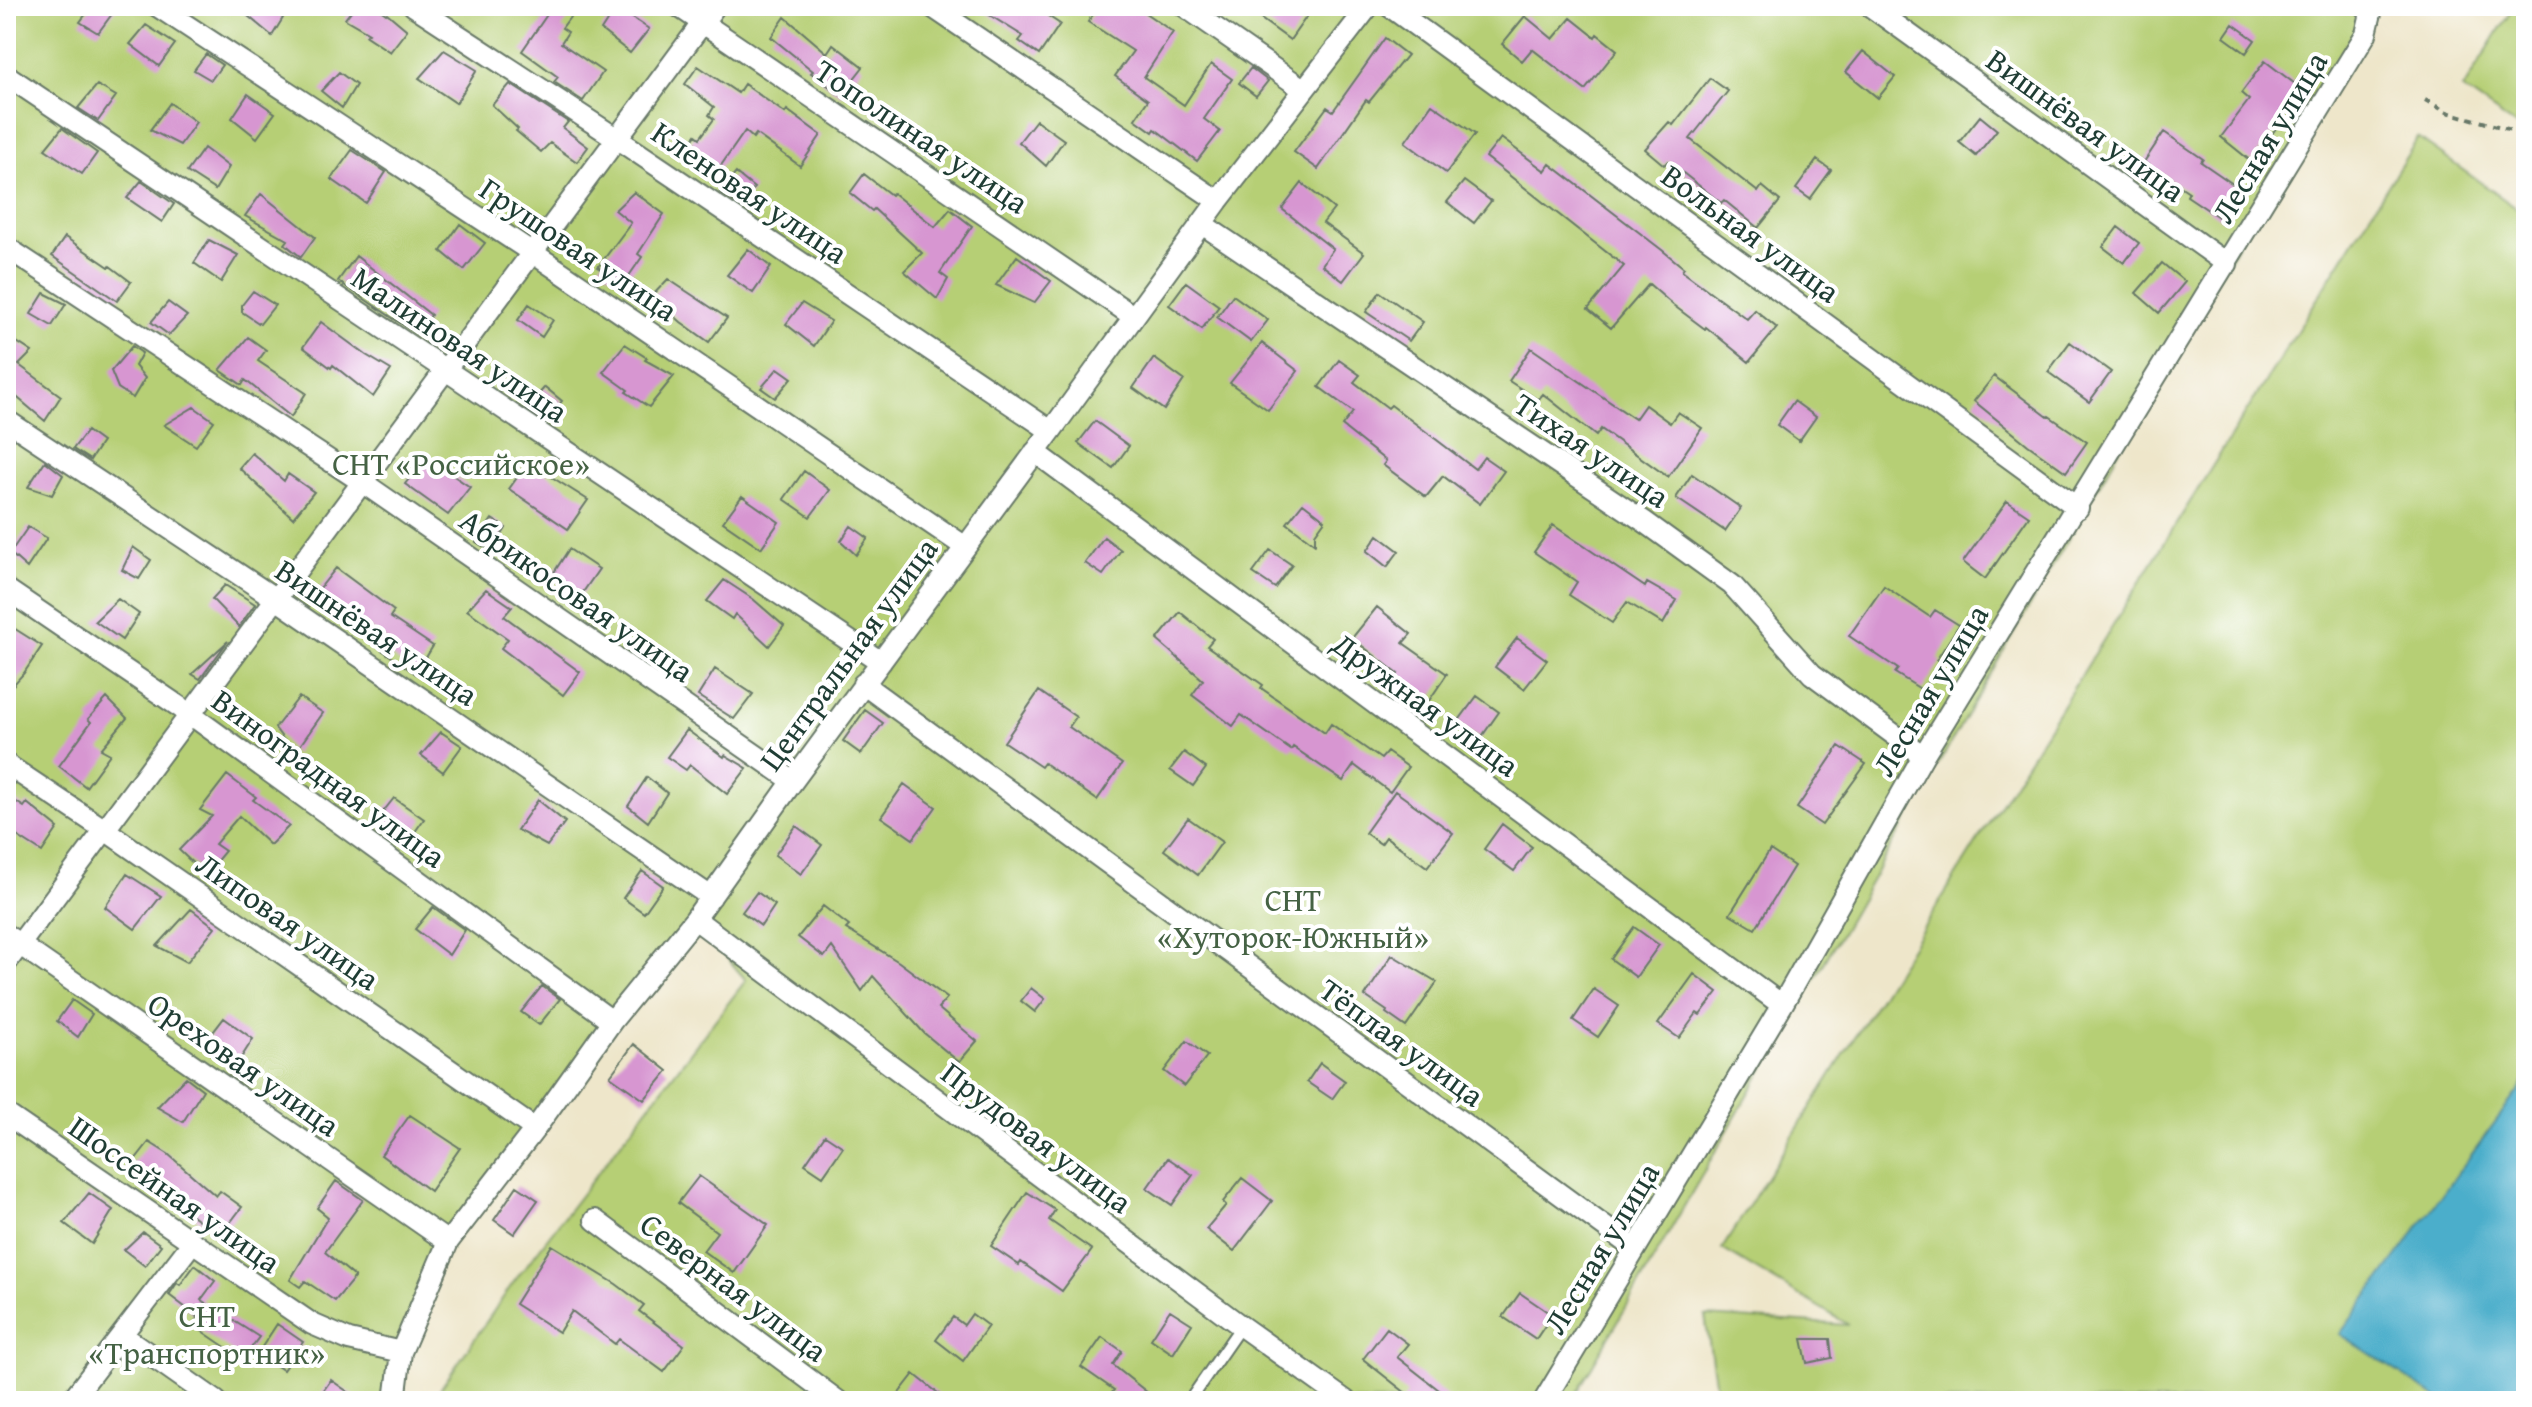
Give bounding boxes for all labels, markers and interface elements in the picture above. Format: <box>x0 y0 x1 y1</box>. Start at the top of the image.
street label: Вишнёвая улица <box>1977 37 2196 214</box>
street label: Лесная улица <box>2199 42 2339 232</box>
street label: Тополиная улица <box>806 47 1039 225</box>
street label: Кленовая улица <box>642 109 858 276</box>
street label: Вольная улица <box>1652 152 1851 314</box>
street label: Грушовая улица <box>470 165 688 333</box>
street label: Малиновая улица <box>342 254 578 434</box>
street label: Тихая улица <box>1505 381 1680 520</box>
park label: СНТ «Российское» <box>332 440 590 487</box>
street label: Абрикосовая улица <box>450 497 704 694</box>
street label: Центральная улица <box>747 527 949 780</box>
street label: Вишнёвая улица <box>266 547 488 718</box>
street label: Лесная улица <box>1860 595 2000 785</box>
street label: Дружная улица <box>1322 619 1530 788</box>
street label: Виноградная улица <box>202 677 456 879</box>
street label: Липовая улица <box>187 840 390 1002</box>
park label: СНТ «Хуторок-Южный» <box>1157 876 1429 960</box>
street label: Тёплая улица <box>1310 966 1495 1118</box>
street label: Ореховая улица <box>138 980 350 1148</box>
street label: Прудовая улица <box>932 1050 1143 1225</box>
street label: Шоссейная улица <box>60 1103 291 1285</box>
street label: Лесная улица <box>1531 1153 1671 1343</box>
street label: Северная улица <box>631 1201 838 1374</box>
park label: СНТ «Транспортник» <box>89 1292 325 1376</box>

